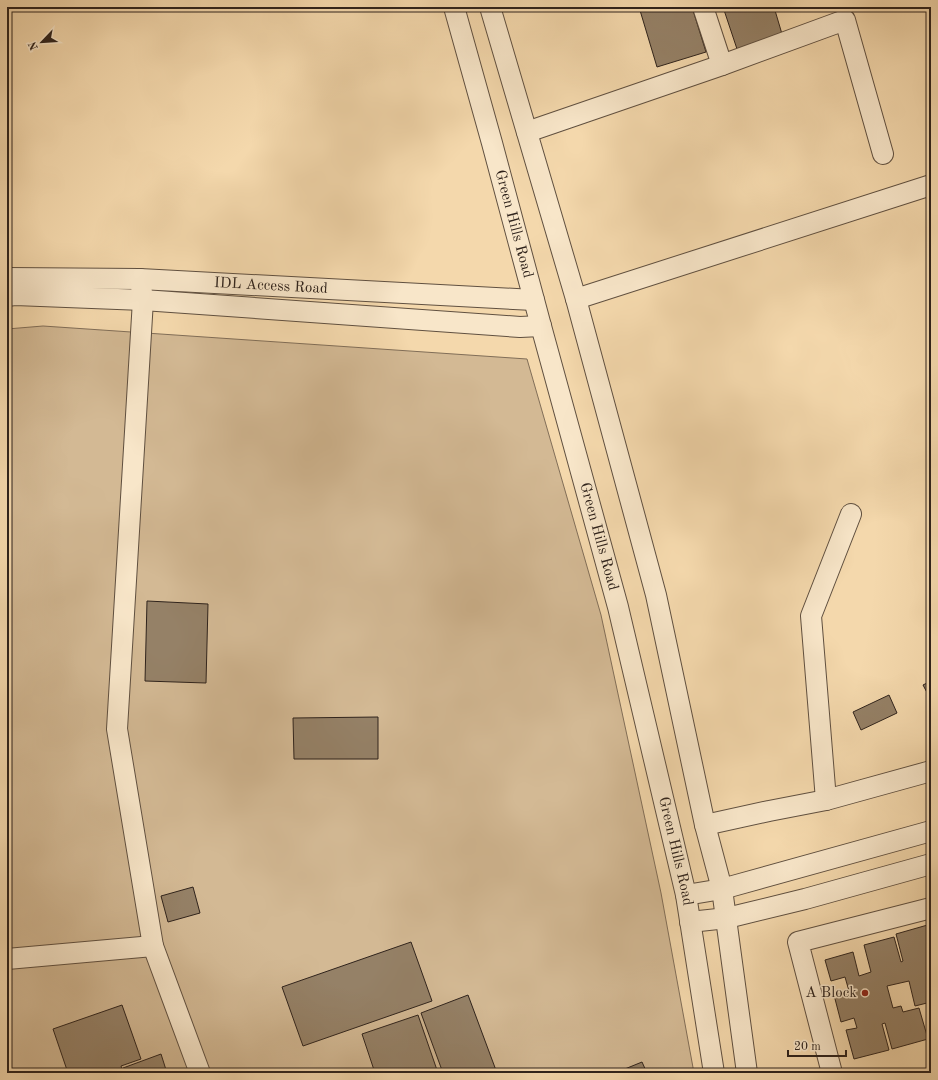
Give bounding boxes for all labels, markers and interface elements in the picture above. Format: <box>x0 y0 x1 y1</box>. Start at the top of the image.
north arrow <box>22 22 62 62</box>
text: N <box>27 39 41 52</box>
street label: Green Hills Road <box>492 168 535 280</box>
street label: IDL Access Road <box>213 275 328 297</box>
street label: Green Hills Road <box>577 481 621 592</box>
street label: Green Hills Road <box>656 795 695 907</box>
place label: A Block <box>805 986 857 1001</box>
marker: A Block <box>860 988 870 998</box>
scale bar <box>788 1032 846 1058</box>
text: 20 m <box>794 1041 821 1053</box>

